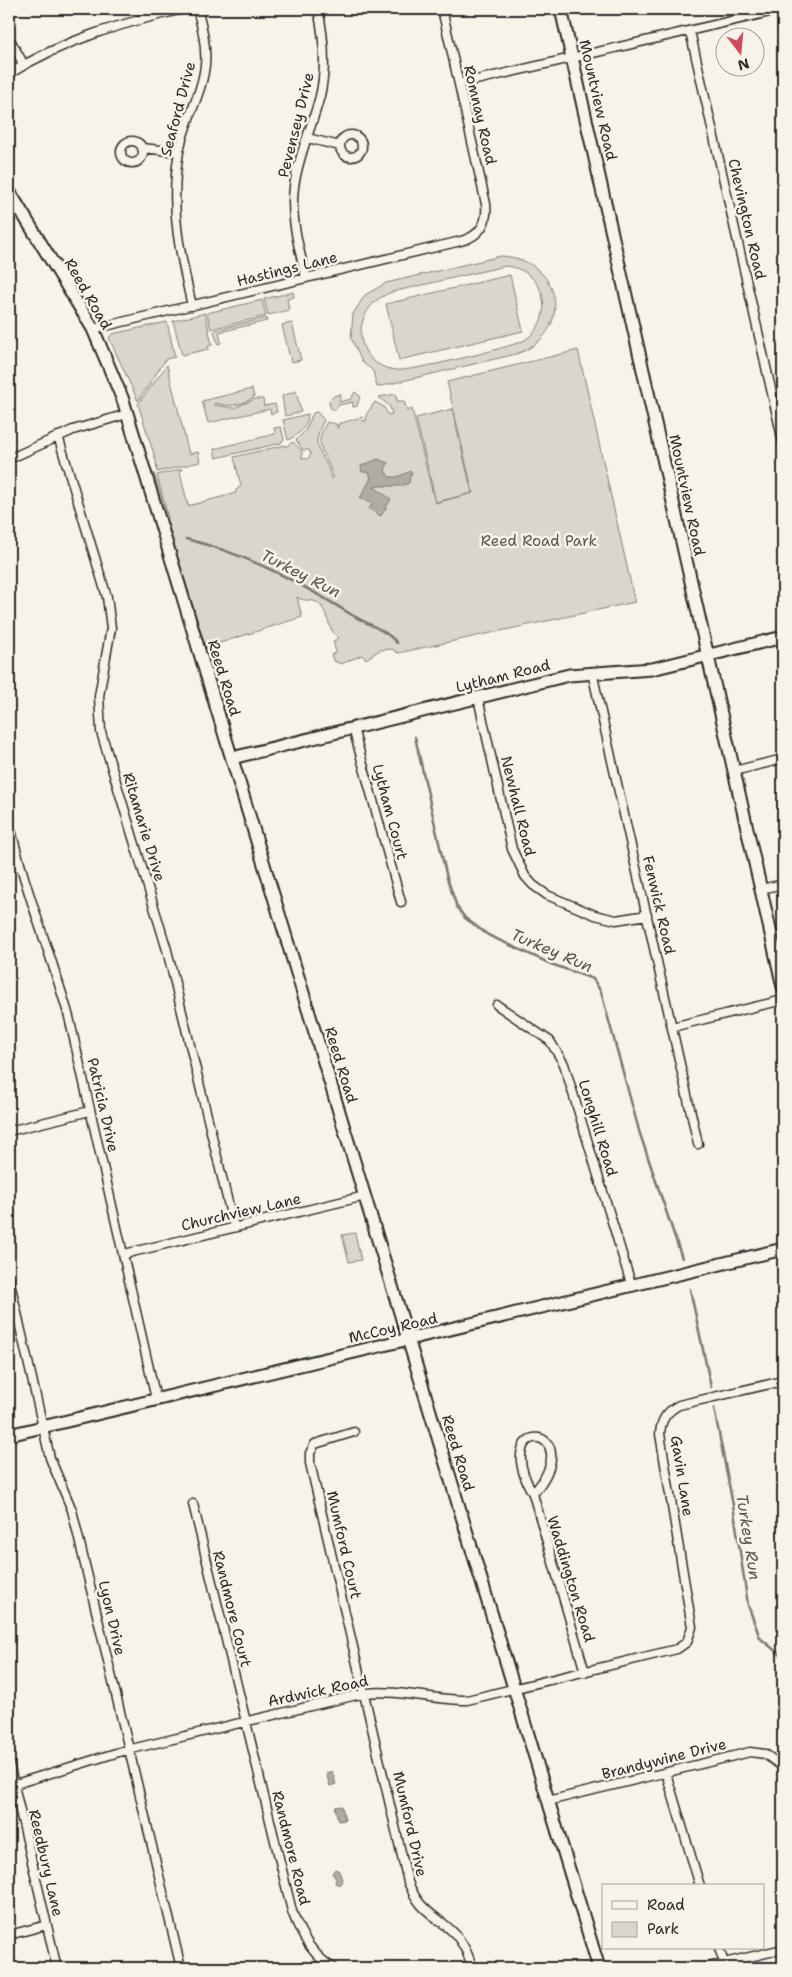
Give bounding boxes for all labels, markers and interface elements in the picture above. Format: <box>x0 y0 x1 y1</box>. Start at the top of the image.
north arrow <box>714 28 764 78</box>
street label: Mountview Road <box>574 38 622 163</box>
text: N <box>736 54 751 75</box>
street label: Seaford Drive <box>156 59 200 159</box>
street label: Romnay Road <box>459 63 501 167</box>
street label: Pevensey Drive <box>273 70 319 180</box>
street label: Chevington Road <box>723 157 771 282</box>
street label: Hastings Lane <box>235 247 339 291</box>
street label: Reed Road <box>60 255 117 334</box>
street label: Mountview Road <box>664 433 710 558</box>
park label: Reed Road Park <box>481 531 597 551</box>
water label: Turkey Run <box>257 544 344 603</box>
street label: Reed Road <box>203 637 245 719</box>
street label: Lytham Road <box>454 654 553 697</box>
street label: Newhall Road <box>496 754 540 859</box>
street label: Lytham Court <box>368 762 412 862</box>
street label: Ritamarie Drive <box>118 770 170 884</box>
street label: Fenwick Road <box>638 854 680 957</box>
water label: Turkey Run <box>508 924 596 977</box>
street label: Reed Road <box>320 1024 362 1106</box>
street label: Patricia Drive <box>82 1056 124 1154</box>
street label: Longhill Road <box>574 1077 622 1179</box>
street label: Churchview Lane <box>179 1188 303 1236</box>
street label: McCoy Road <box>347 1308 440 1348</box>
street label: Reed Road <box>437 1412 479 1494</box>
street label: Gavin Lane <box>666 1434 698 1518</box>
street label: Mumford Court <box>322 1489 366 1601</box>
water label: Turkey Run <box>731 1493 766 1582</box>
street label: Waddington Road <box>542 1513 600 1645</box>
street label: Randmore Court <box>208 1549 256 1669</box>
street label: Lyon Drive <box>94 1579 130 1657</box>
street label: Ardwick Road <box>266 1670 371 1711</box>
street label: Brandywine Drive <box>600 1734 728 1784</box>
street label: Mumford Drive <box>388 1769 432 1879</box>
street label: Randmore Road <box>267 1789 315 1908</box>
street label: Reedbury Lane <box>24 1808 68 1918</box>
legend <box>602 1884 764 1950</box>
text: Road <box>647 1895 685 1915</box>
text: Park <box>647 1919 679 1939</box>

